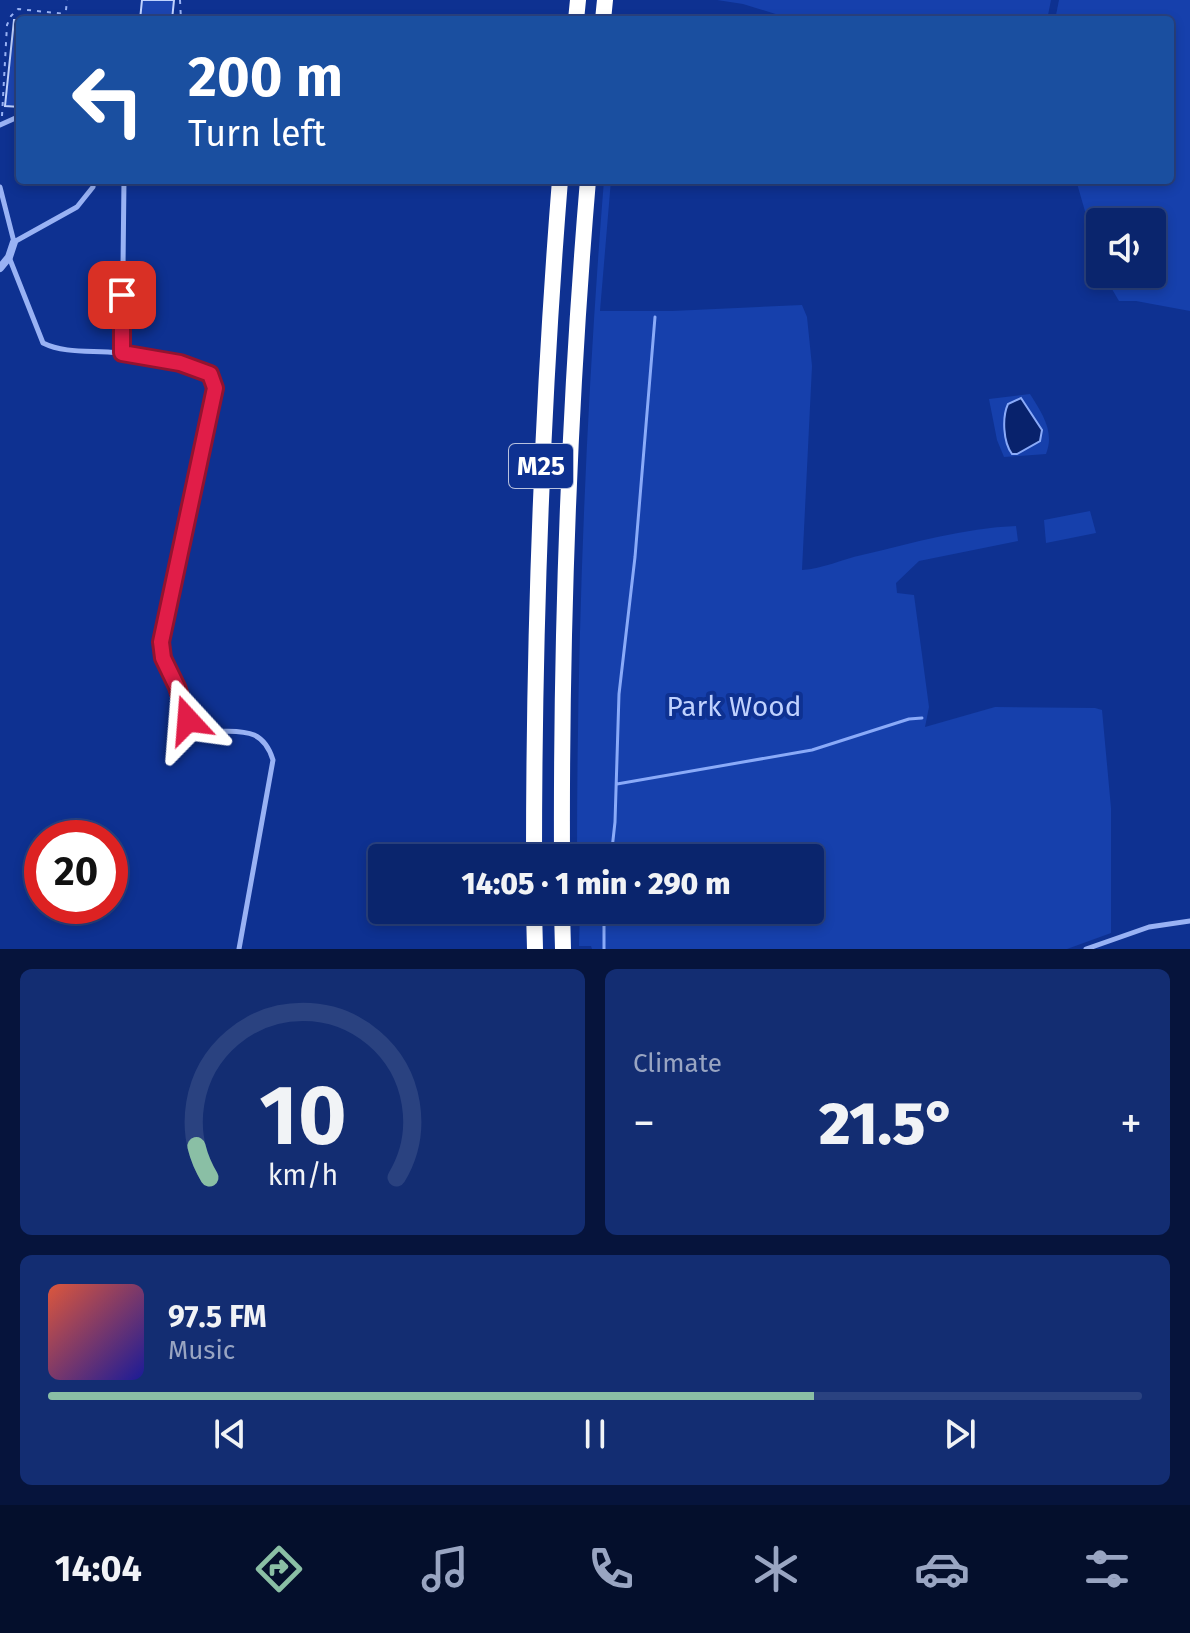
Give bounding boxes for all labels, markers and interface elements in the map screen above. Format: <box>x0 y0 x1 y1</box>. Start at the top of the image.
text: 200 m <box>188 44 343 111</box>
icon: left <box>56 48 160 152</box>
text: Turn left <box>188 112 326 156</box>
map controls <box>1086 208 1166 288</box>
button: sound <box>1086 208 1166 288</box>
pin <box>88 261 156 329</box>
icon: arrive <box>100 273 144 317</box>
road number: M25 <box>509 444 573 488</box>
position arrow <box>146 678 230 762</box>
park label: Park Wood <box>667 690 801 723</box>
speed limit sign: 20 <box>24 820 128 924</box>
text: 14:05 · 1 min · 290 m <box>462 866 730 902</box>
text: Climate <box>633 1048 722 1079</box>
text: 10 <box>259 1066 346 1166</box>
text: 21.5° <box>819 1088 956 1160</box>
text: − <box>633 1097 655 1150</box>
text: + <box>1120 1097 1142 1150</box>
text: km/h <box>267 1158 338 1193</box>
text: 97.5 FM <box>168 1299 267 1335</box>
text: Music <box>168 1335 235 1366</box>
icon: previous <box>208 1412 252 1456</box>
icon: pause <box>573 1412 617 1456</box>
icon: next <box>938 1412 982 1456</box>
icon: directions <box>251 1541 307 1597</box>
icon: music <box>417 1541 473 1597</box>
icon: phone <box>583 1541 639 1597</box>
icon: climate <box>748 1541 804 1597</box>
icon: car <box>914 1541 970 1597</box>
icon: filters <box>1079 1541 1135 1597</box>
text: 14:04 <box>55 1547 142 1591</box>

